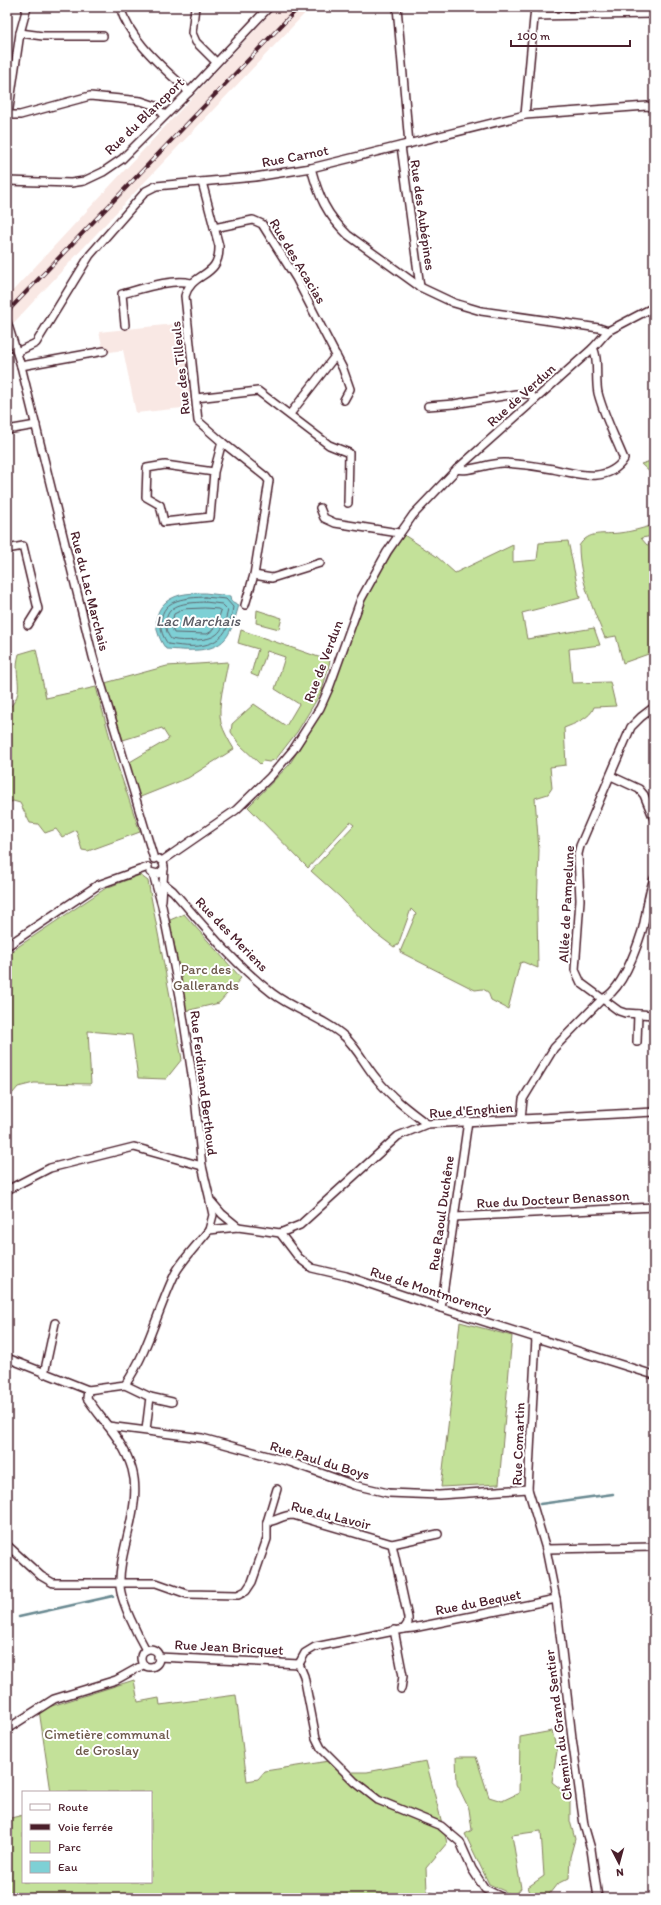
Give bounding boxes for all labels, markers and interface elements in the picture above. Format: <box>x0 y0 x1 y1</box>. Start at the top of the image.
scale bar <box>511 22 630 48</box>
text: 100 m <box>517 29 550 43</box>
street label: Rue du Blancport <box>101 74 188 159</box>
street label: Rue Carnot <box>260 142 330 171</box>
street label: Rue des Aubépines <box>406 158 439 272</box>
street label: Rue des Acacias <box>265 216 330 307</box>
street label: Rue des Tilleuls <box>167 320 194 416</box>
street label: Rue de Verdun <box>484 360 559 431</box>
street label: Rue du Lac Marchais <box>66 529 113 653</box>
water label: Lac Marchais <box>156 612 241 630</box>
street label: Rue de Verdun <box>300 618 347 705</box>
street label: Allée de Pampelune <box>555 845 578 963</box>
street label: Rue des Meriens <box>192 893 272 975</box>
park label: Parc des Gallerands <box>173 961 239 994</box>
street label: Rue Ferdinand Berthoud <box>186 1009 221 1157</box>
street label: Rue d'Enghien <box>429 1099 514 1122</box>
street label: Rue Raoul Duchêne <box>425 1154 458 1272</box>
street label: Rue du Docteur Benasson <box>476 1187 630 1212</box>
street label: Rue de Montmorency <box>368 1263 494 1318</box>
street label: Rue Comartin <box>509 1402 528 1486</box>
street label: Rue Paul du Boys <box>268 1437 372 1484</box>
street label: Rue du Lavoir <box>289 1497 373 1534</box>
street label: Rue du Bequet <box>434 1586 523 1619</box>
street label: Rue Jean Bricquet <box>174 1636 284 1659</box>
street label: Chemin du Grand Sentier <box>541 1648 576 1801</box>
park label: Cimetière communal de Groslay <box>44 1726 170 1759</box>
legend <box>22 1791 152 1883</box>
text: Route <box>58 1800 88 1814</box>
text: Voie ferrée <box>58 1820 113 1834</box>
text: Parc <box>58 1840 81 1854</box>
north arrow <box>599 1843 639 1883</box>
text: Eau <box>58 1860 78 1874</box>
text: N <box>616 1866 624 1879</box>

